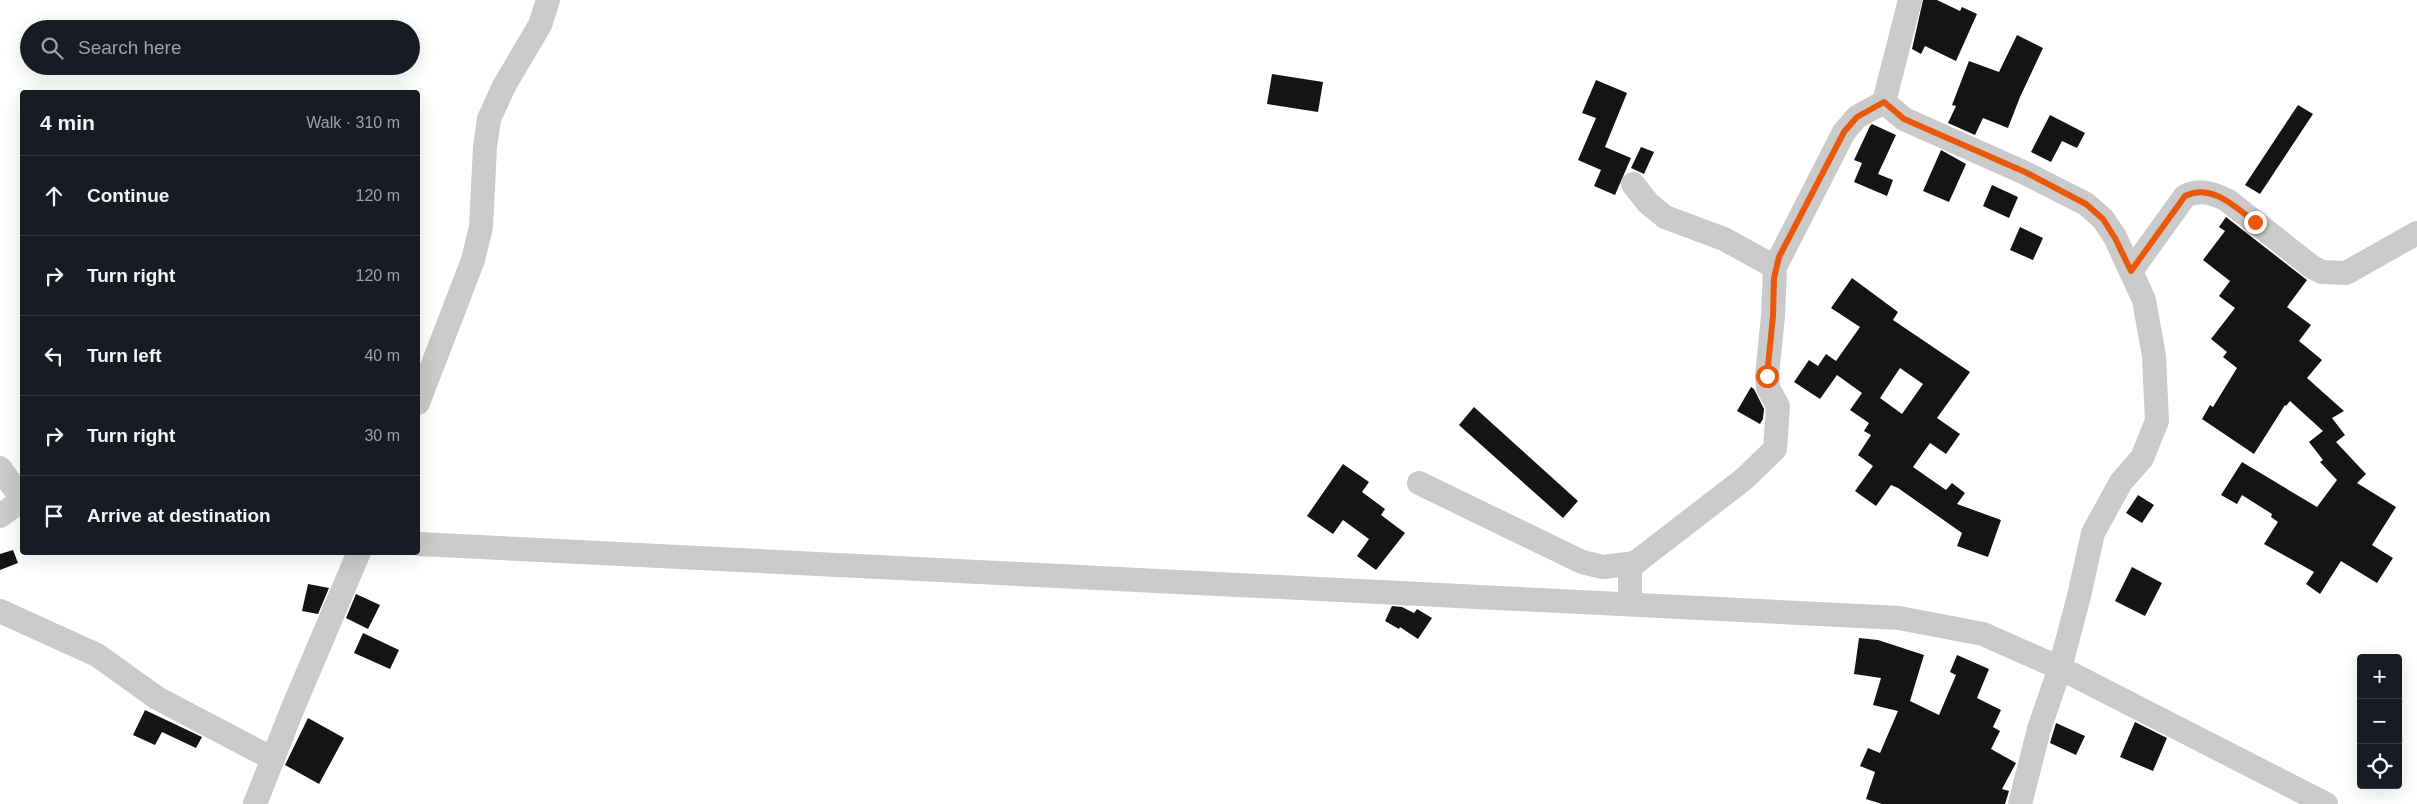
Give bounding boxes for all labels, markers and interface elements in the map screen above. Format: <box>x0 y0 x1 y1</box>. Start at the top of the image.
search box <box>20 20 420 75</box>
icon: search <box>38 34 66 62</box>
text: Search here <box>78 37 182 58</box>
text: 4 min <box>40 111 95 134</box>
text: Walk · 310 m <box>306 114 400 131</box>
icon: ahead <box>40 182 68 210</box>
text: Continue <box>87 185 169 206</box>
text: 120 m <box>356 187 400 204</box>
route end <box>2244 211 2267 234</box>
icon: right <box>40 262 68 290</box>
text: Turn right <box>87 265 175 286</box>
text: 120 m <box>356 267 400 284</box>
icon: left <box>40 342 68 370</box>
text: Turn left <box>87 345 162 366</box>
text: 40 m <box>364 347 400 364</box>
route start <box>1756 365 1779 388</box>
icon: right <box>40 422 68 450</box>
text: Turn right <box>87 425 175 446</box>
text: 30 m <box>364 427 400 444</box>
icon: arrive <box>40 502 68 530</box>
text: Arrive at destination <box>87 505 271 526</box>
map controls <box>2357 654 2402 789</box>
button: + <box>2357 654 2402 699</box>
button: − <box>2357 699 2402 744</box>
button: locate <box>2357 744 2402 789</box>

